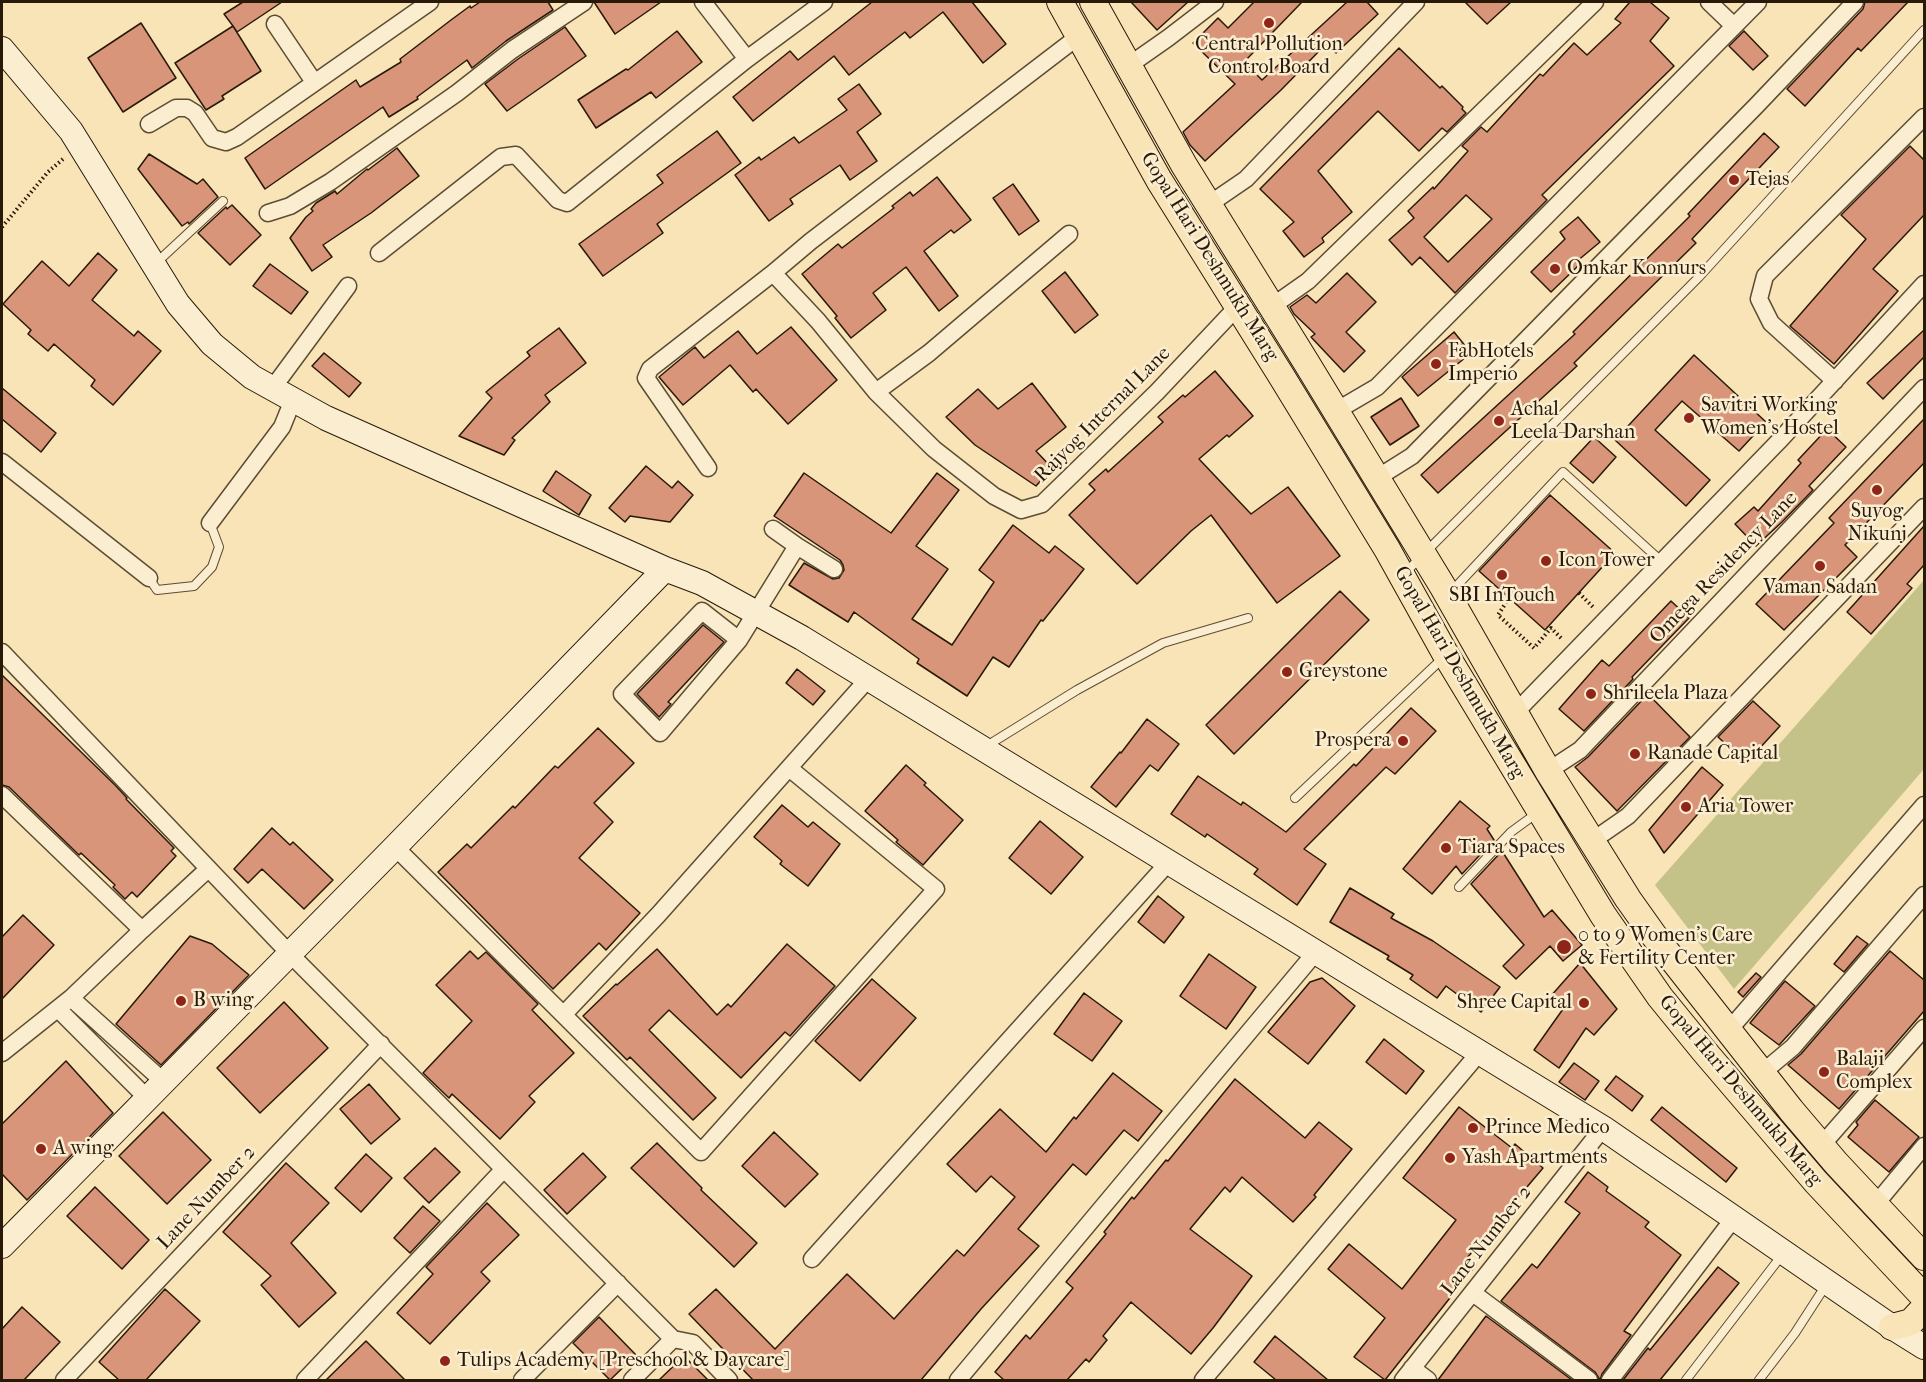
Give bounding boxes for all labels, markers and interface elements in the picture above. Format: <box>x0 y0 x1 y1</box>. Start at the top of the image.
marker: Central Pollution Control Board <box>1262 16 1276 30</box>
place label: Central Pollution Control Board <box>1195 33 1343 80</box>
street label: Gopal Hari Deshmukh Marg <box>1135 148 1283 366</box>
place label: Tejas <box>1746 168 1789 192</box>
marker: Tejas <box>1727 173 1741 187</box>
place label: Omkar Konnurs <box>1567 257 1706 281</box>
marker: Omkar Konnurs <box>1548 262 1562 276</box>
place label: FabHotels Imperio <box>1448 340 1534 387</box>
street label: Rajyog Internal Lane <box>1030 342 1176 488</box>
marker: FabHotels Imperio <box>1429 357 1443 371</box>
place label: Savitri Working Women's Hostel <box>1701 394 1839 441</box>
place label: Achal Leela-Darshan <box>1511 398 1635 445</box>
marker: Savitri Working Women's Hostel <box>1682 411 1696 425</box>
marker: Achal Leela-Darshan <box>1492 414 1506 428</box>
marker: Suyog Nikunj <box>1870 483 1884 497</box>
street label: Omega Residency Lane <box>1645 487 1803 649</box>
place label: Suyog Nikunj <box>1847 500 1907 547</box>
place label: Icon Tower <box>1558 549 1655 573</box>
marker: Icon Tower <box>1539 554 1553 568</box>
marker: Vaman Sadan <box>1813 559 1827 573</box>
street label: Gopal Hari Deshmukh Marg <box>1388 562 1530 784</box>
marker: SBI InTouch <box>1495 568 1509 582</box>
place label: Vaman Sadan <box>1763 576 1877 600</box>
place label: SBI InTouch <box>1449 584 1555 608</box>
place label: Greystone <box>1299 660 1388 684</box>
marker: Greystone <box>1280 665 1294 679</box>
place label: Shrileela Plaza <box>1603 682 1728 706</box>
marker: Shrileela Plaza <box>1584 687 1598 701</box>
place label: Prospera <box>1315 729 1391 753</box>
marker: Prospera <box>1396 734 1410 748</box>
place label: Ranade Capital <box>1647 742 1778 766</box>
marker: Ranade Capital <box>1628 747 1642 761</box>
place label: Aria Tower <box>1698 795 1793 819</box>
marker: Aria Tower <box>1679 800 1693 814</box>
place label: Tiara Spaces <box>1458 836 1565 860</box>
marker: Tiara Spaces <box>1439 841 1453 855</box>
place label: 0 to 9 Women’s Care & Fertility Center <box>1578 924 1753 971</box>
marker: 0 to 9 Women’s Care & Fertility Center <box>1555 938 1573 956</box>
place label: B wing <box>193 989 253 1013</box>
place label: Shree Capital <box>1457 991 1572 1015</box>
street label: Gopal Hari Deshmukh Marg <box>1653 991 1827 1191</box>
marker: B wing <box>174 994 188 1008</box>
marker: Shree Capital <box>1577 996 1591 1010</box>
place label: Balaji Complex <box>1836 1048 1912 1095</box>
marker: Balaji Complex <box>1817 1065 1831 1079</box>
place label: Prince Medico <box>1485 1116 1610 1140</box>
marker: Prince Medico <box>1466 1121 1480 1135</box>
place label: A wing <box>53 1137 113 1161</box>
street label: Lane Number 2 <box>153 1141 261 1255</box>
marker: A wing <box>34 1142 48 1156</box>
place label: Yash Apartments <box>1462 1146 1607 1170</box>
marker: Yash Apartments <box>1443 1151 1457 1165</box>
street label: Lane Number 2 <box>1437 1181 1537 1301</box>
place label: Tulips Academy [Preschool & Daycare] <box>457 1349 790 1373</box>
marker: Tulips Academy [Preschool & Daycare] <box>438 1354 452 1368</box>

